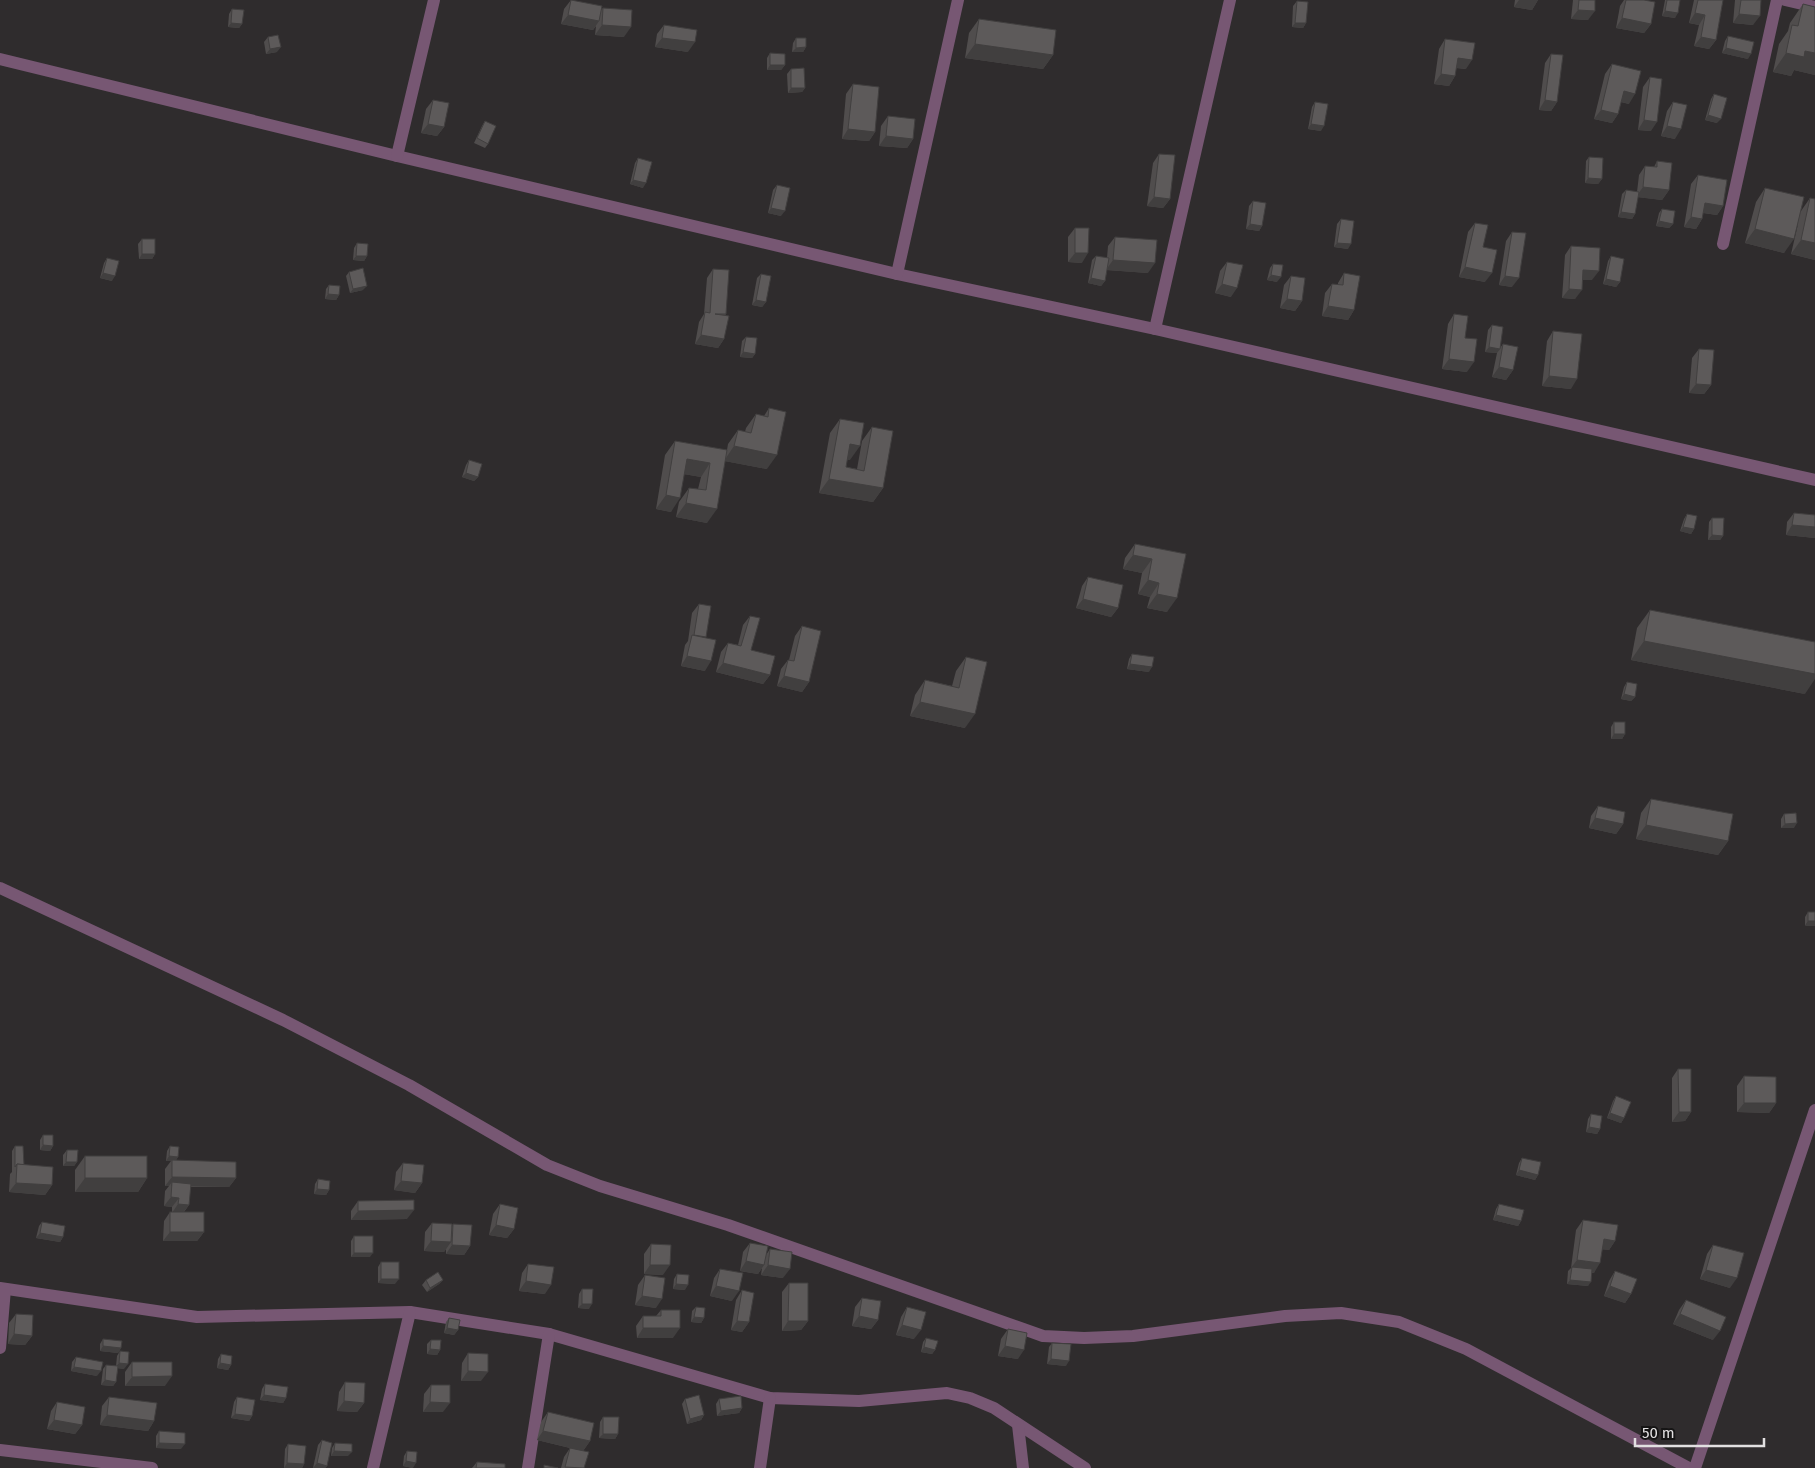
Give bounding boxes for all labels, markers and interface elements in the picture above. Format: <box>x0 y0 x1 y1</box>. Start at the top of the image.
scale bar <box>1635 1416 1764 1448</box>
text: 50 m <box>1642 1424 1675 1442</box>

